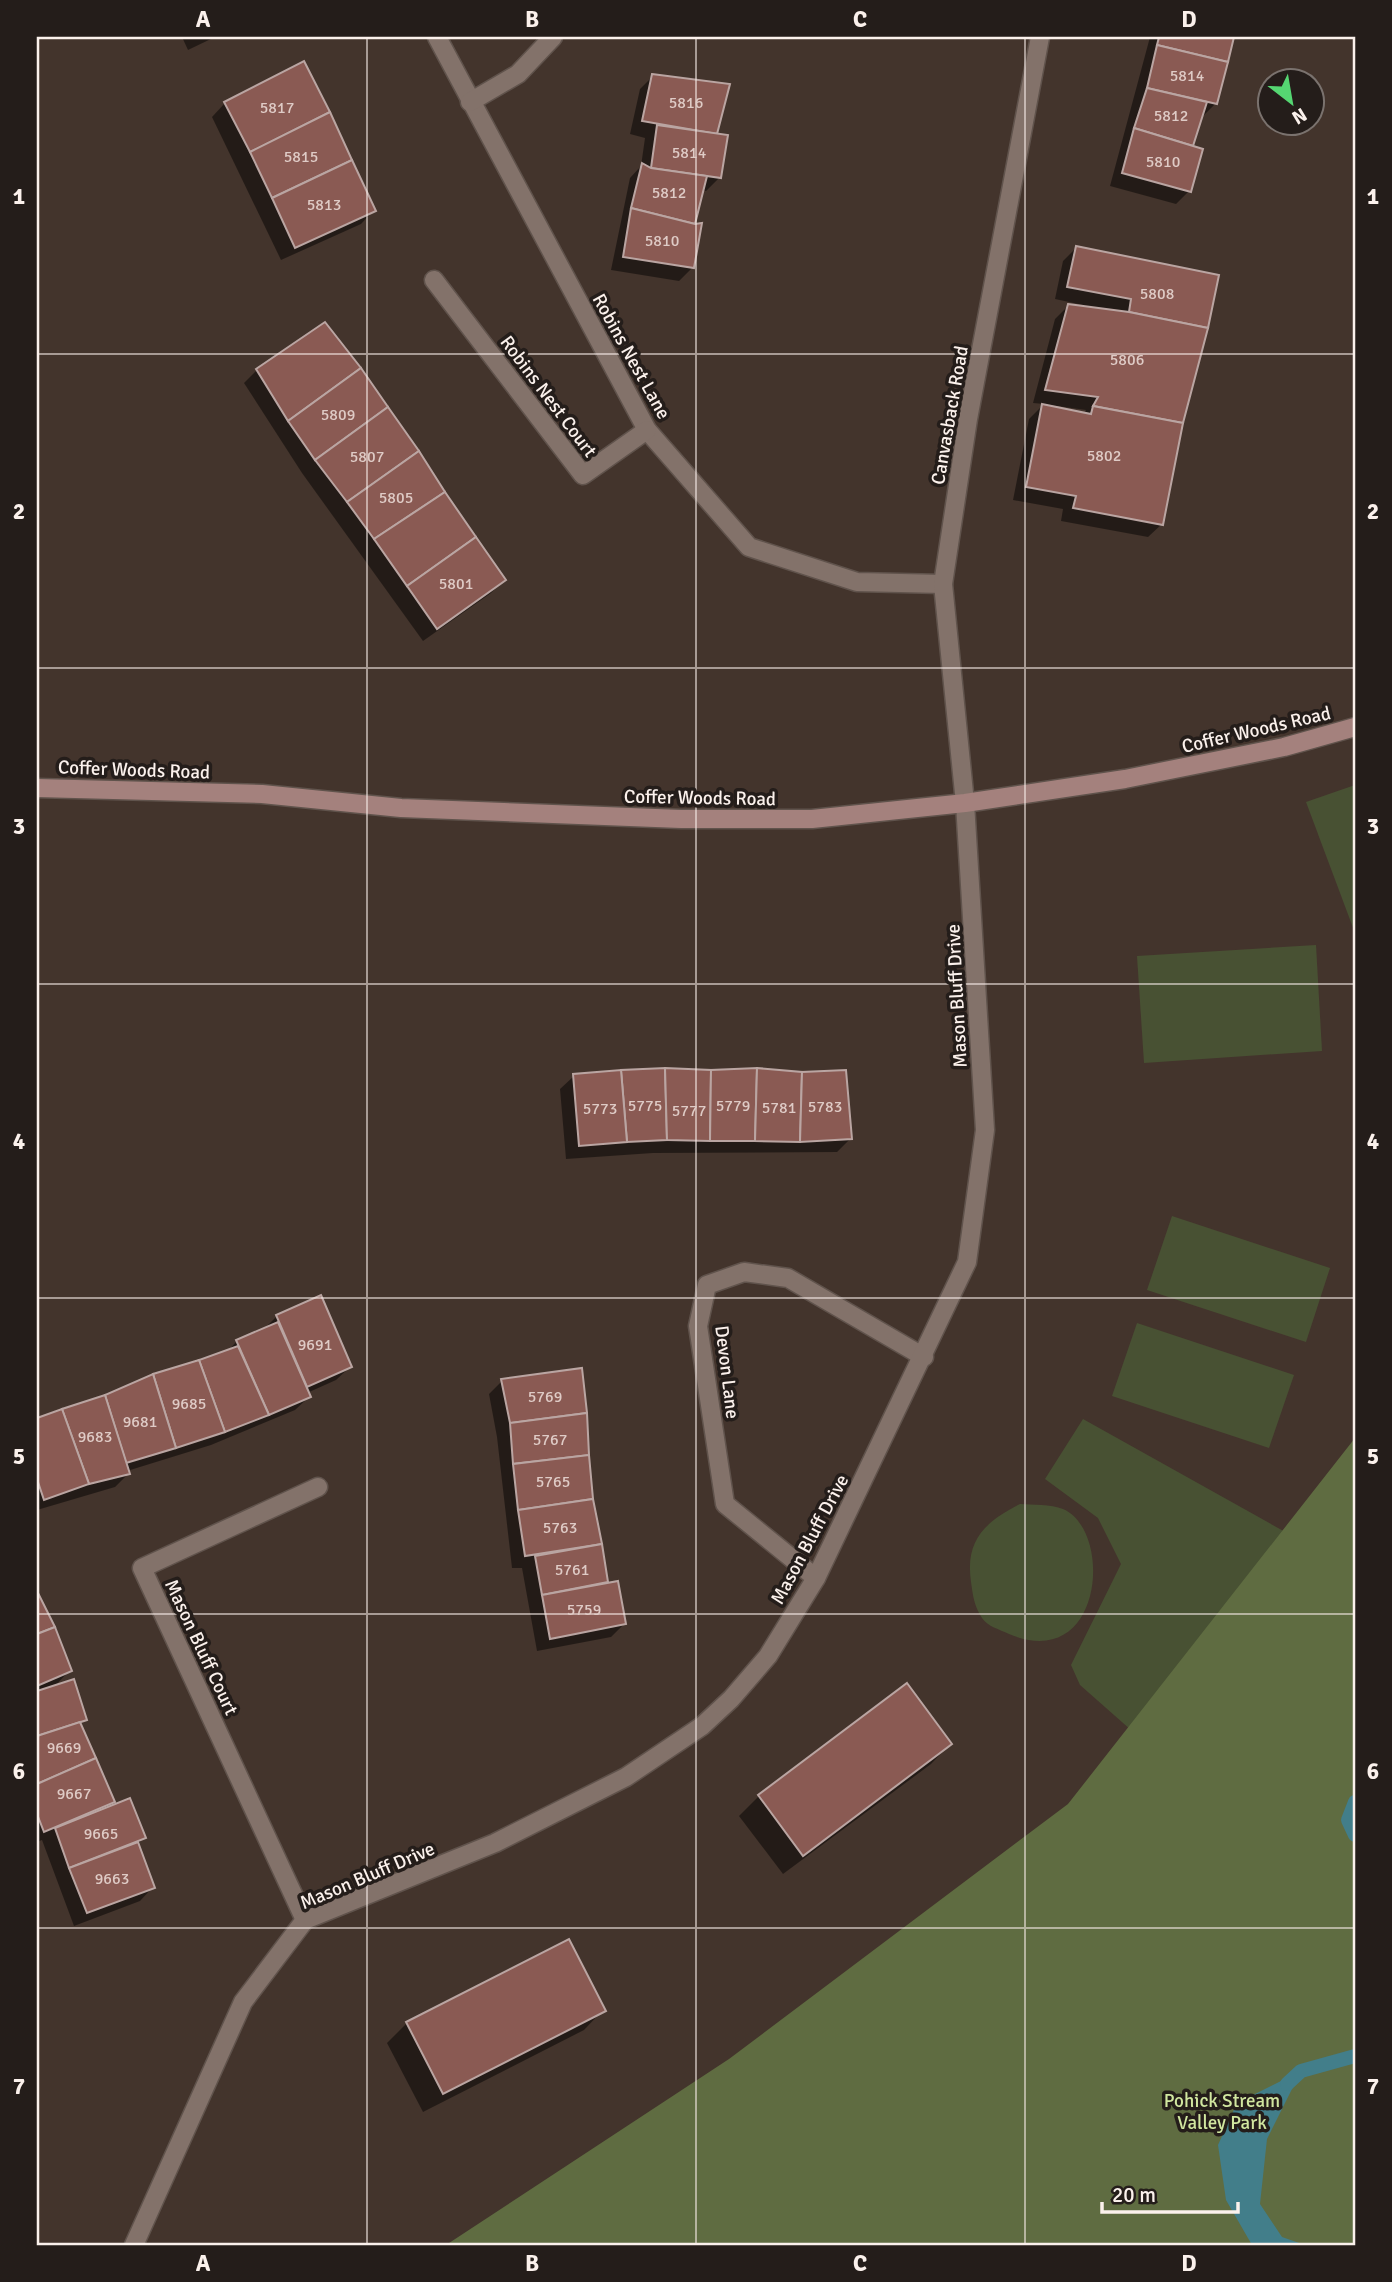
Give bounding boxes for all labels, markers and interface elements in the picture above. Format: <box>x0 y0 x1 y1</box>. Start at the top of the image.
text: A <box>196 5 211 34</box>
text: B <box>525 5 539 34</box>
text: C <box>853 5 867 34</box>
text: D <box>1181 5 1197 34</box>
house number: 5814 <box>1170 66 1205 86</box>
north arrow <box>1256 66 1326 136</box>
house number: 5816 <box>669 93 703 113</box>
house number: 5817 <box>260 98 294 118</box>
text: N <box>1287 102 1311 129</box>
house number: 5812 <box>1154 106 1188 126</box>
house number: 5814 <box>672 143 707 163</box>
house number: 5815 <box>284 147 318 167</box>
house number: 5810 <box>1146 152 1180 172</box>
text: 1 <box>13 182 25 211</box>
text: 1 <box>1367 182 1379 211</box>
house number: 5812 <box>652 183 686 203</box>
house number: 5813 <box>307 195 341 215</box>
house number: 5810 <box>645 231 679 251</box>
house number: 5808 <box>1140 284 1174 304</box>
street label: Robins Nest Lane <box>587 289 676 423</box>
street label: Robins Nest Court <box>495 331 602 463</box>
street label: Canvasback Road <box>926 344 974 486</box>
house number: 5806 <box>1110 350 1144 370</box>
house number: 5809 <box>321 405 355 425</box>
house number: 5802 <box>1087 446 1121 466</box>
house number: 5807 <box>350 447 384 467</box>
house number: 5805 <box>379 488 413 508</box>
text: 2 <box>13 497 25 526</box>
text: 2 <box>1367 497 1379 526</box>
house number: 5801 <box>439 574 473 594</box>
street label: Coffer Woods Road <box>1179 701 1333 759</box>
street label: Coffer Woods Road <box>58 755 210 785</box>
street label: Coffer Woods Road <box>624 785 776 811</box>
text: 3 <box>13 812 25 841</box>
text: 3 <box>1367 812 1379 841</box>
street label: Mason Bluff Drive <box>941 924 973 1068</box>
house number: 5775 <box>628 1096 662 1116</box>
house number: 5779 <box>716 1096 750 1116</box>
house number: 5783 <box>808 1097 842 1117</box>
house number: 5781 <box>762 1098 796 1118</box>
house number: 5773 <box>583 1099 617 1119</box>
house number: 5777 <box>672 1101 706 1121</box>
text: 4 <box>13 1127 25 1156</box>
text: 4 <box>1367 1127 1379 1156</box>
street label: Devon Lane <box>709 1324 745 1420</box>
house number: 9691 <box>298 1335 332 1355</box>
house number: 5769 <box>528 1387 562 1407</box>
house number: 9685 <box>172 1394 206 1414</box>
house number: 9681 <box>123 1412 157 1432</box>
house number: 9683 <box>78 1427 112 1447</box>
house number: 5767 <box>533 1430 567 1450</box>
text: 5 <box>13 1442 25 1471</box>
text: 5 <box>1367 1442 1379 1471</box>
street label: Mason Bluff Drive <box>766 1470 854 1609</box>
house number: 5765 <box>536 1472 570 1492</box>
house number: 5763 <box>543 1518 577 1538</box>
house number: 5761 <box>555 1560 589 1580</box>
street label: Mason Bluff Court <box>159 1576 243 1719</box>
house number: 5759 <box>567 1600 601 1620</box>
house number: 9669 <box>47 1738 81 1758</box>
text: 6 <box>13 1757 25 1786</box>
text: 6 <box>1367 1757 1379 1786</box>
house number: 9667 <box>57 1784 91 1804</box>
house number: 9665 <box>84 1824 118 1844</box>
street label: Mason Bluff Drive <box>297 1837 438 1915</box>
house number: 9663 <box>95 1869 129 1889</box>
text: 7 <box>13 2072 25 2101</box>
text: 7 <box>1367 2072 1379 2101</box>
park label: Pohick Stream Valley Park <box>1164 2089 1280 2135</box>
scale bar <box>1102 2170 1238 2214</box>
text: 20 m <box>1112 2182 1156 2208</box>
text: A <box>196 2249 211 2278</box>
text: B <box>525 2249 539 2278</box>
text: C <box>853 2249 867 2278</box>
text: D <box>1181 2249 1197 2278</box>

